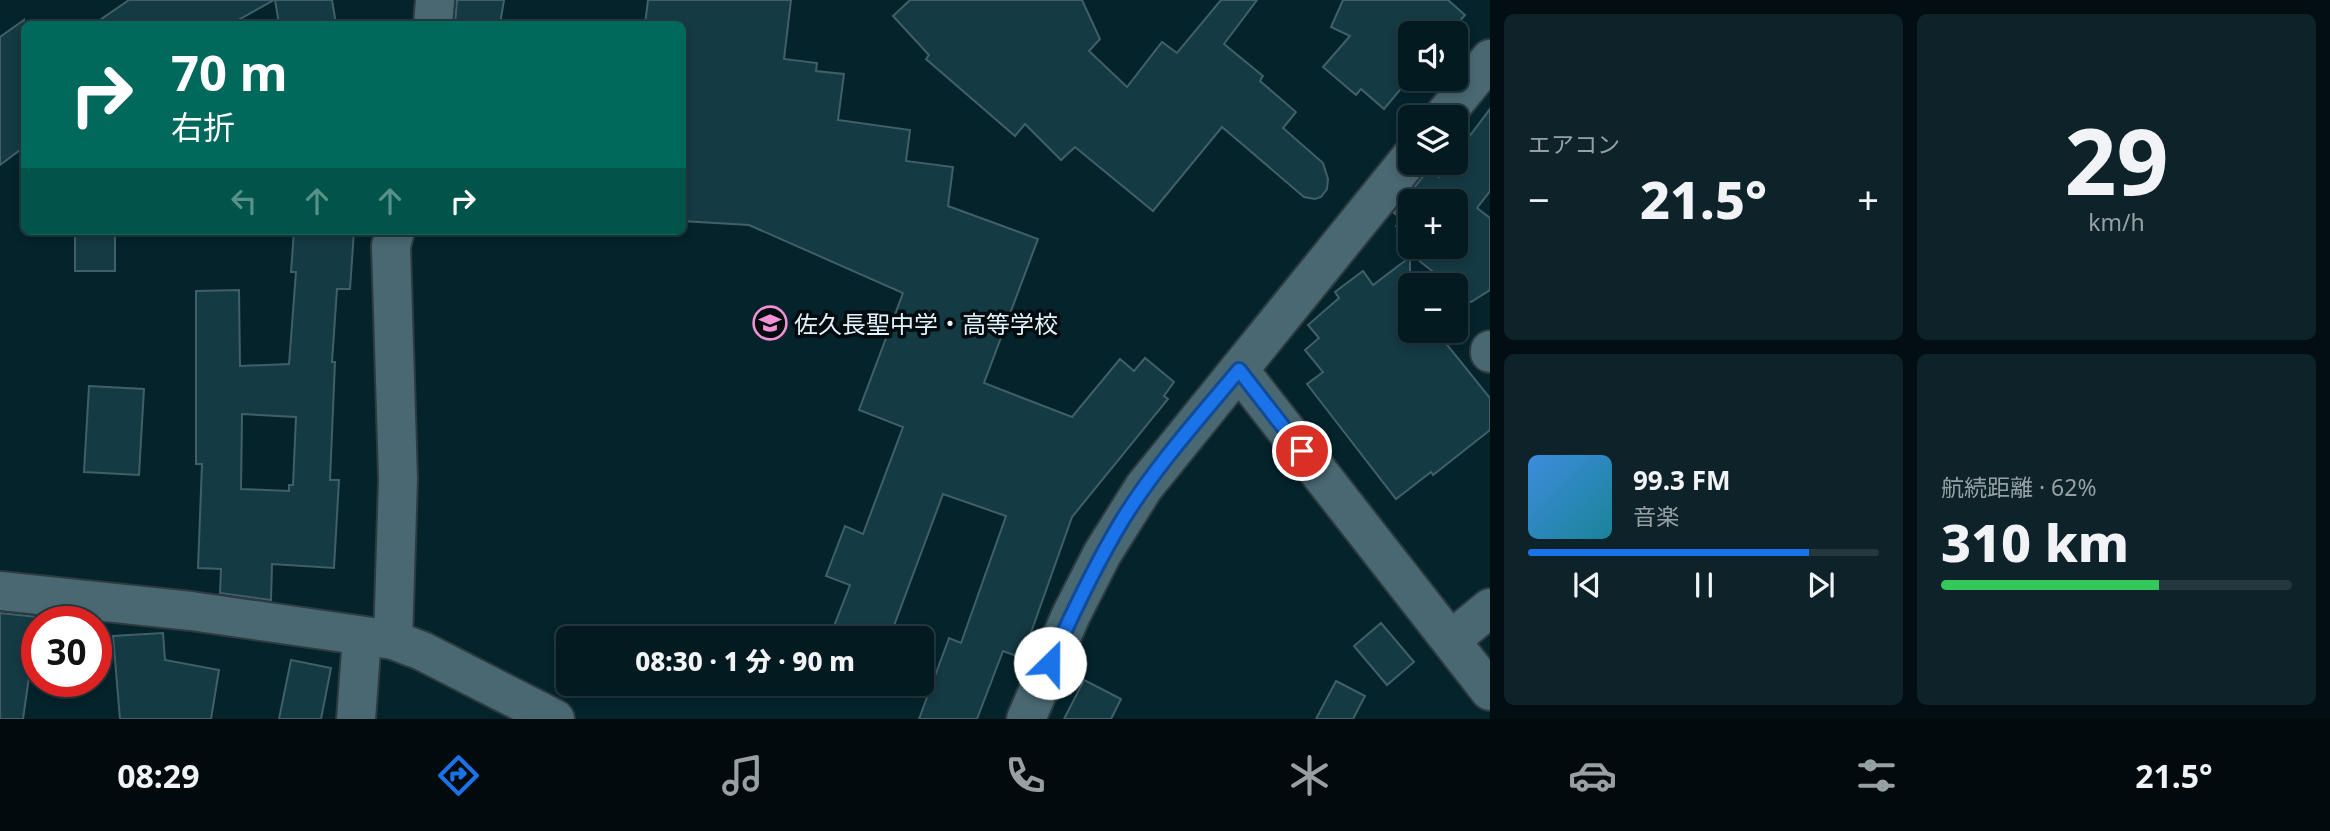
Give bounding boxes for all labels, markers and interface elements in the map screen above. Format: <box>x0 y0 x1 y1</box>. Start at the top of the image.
map controls <box>1398 21 1468 343</box>
button: sound <box>1398 21 1468 91</box>
text: 70 m <box>171 39 288 105</box>
icon: right <box>56 49 147 140</box>
text: 29 <box>2064 98 2169 222</box>
text: 右折 <box>171 105 235 148</box>
button: layers <box>1398 105 1468 175</box>
text: エアコン <box>1528 128 1620 160</box>
text: 21.5° <box>1640 163 1767 234</box>
text: − <box>1528 173 1550 225</box>
text: + <box>1857 173 1879 225</box>
icon: left <box>225 182 263 220</box>
icon: ahead <box>298 182 336 220</box>
icon: ahead <box>371 182 409 220</box>
icon: right <box>444 182 482 220</box>
button: + <box>1398 189 1468 259</box>
text: km/h <box>2088 206 2145 238</box>
button: − <box>1398 273 1468 343</box>
school or university icon: 佐久長聖中学・高等学校 <box>751 304 789 342</box>
place label: 佐久長聖中学・高等学校 <box>794 307 1058 340</box>
pin <box>1272 421 1332 481</box>
icon: arrive <box>1283 432 1321 470</box>
text: 99.3 FM <box>1633 462 1730 498</box>
text: 航続距離 · 62% <box>1941 471 2097 503</box>
text: 音楽 <box>1633 500 1679 532</box>
text: 310 km <box>1941 506 2129 577</box>
icon: previous <box>1568 566 1606 604</box>
icon: pause <box>1685 566 1723 604</box>
icon: next <box>1802 566 1840 604</box>
speed limit sign: 30 <box>21 606 112 697</box>
position arrow <box>1013 626 1087 700</box>
text: 08:30 · 1 分 · 90 m <box>635 643 855 679</box>
icon: directions <box>434 751 483 800</box>
icon: music <box>718 751 767 800</box>
icon: phone <box>1001 751 1050 800</box>
icon: climate <box>1285 751 1334 800</box>
icon: car <box>1568 751 1617 800</box>
icon: filters <box>1852 751 1901 800</box>
text: 08:29 <box>117 754 199 797</box>
text: 21.5° <box>2135 754 2213 797</box>

